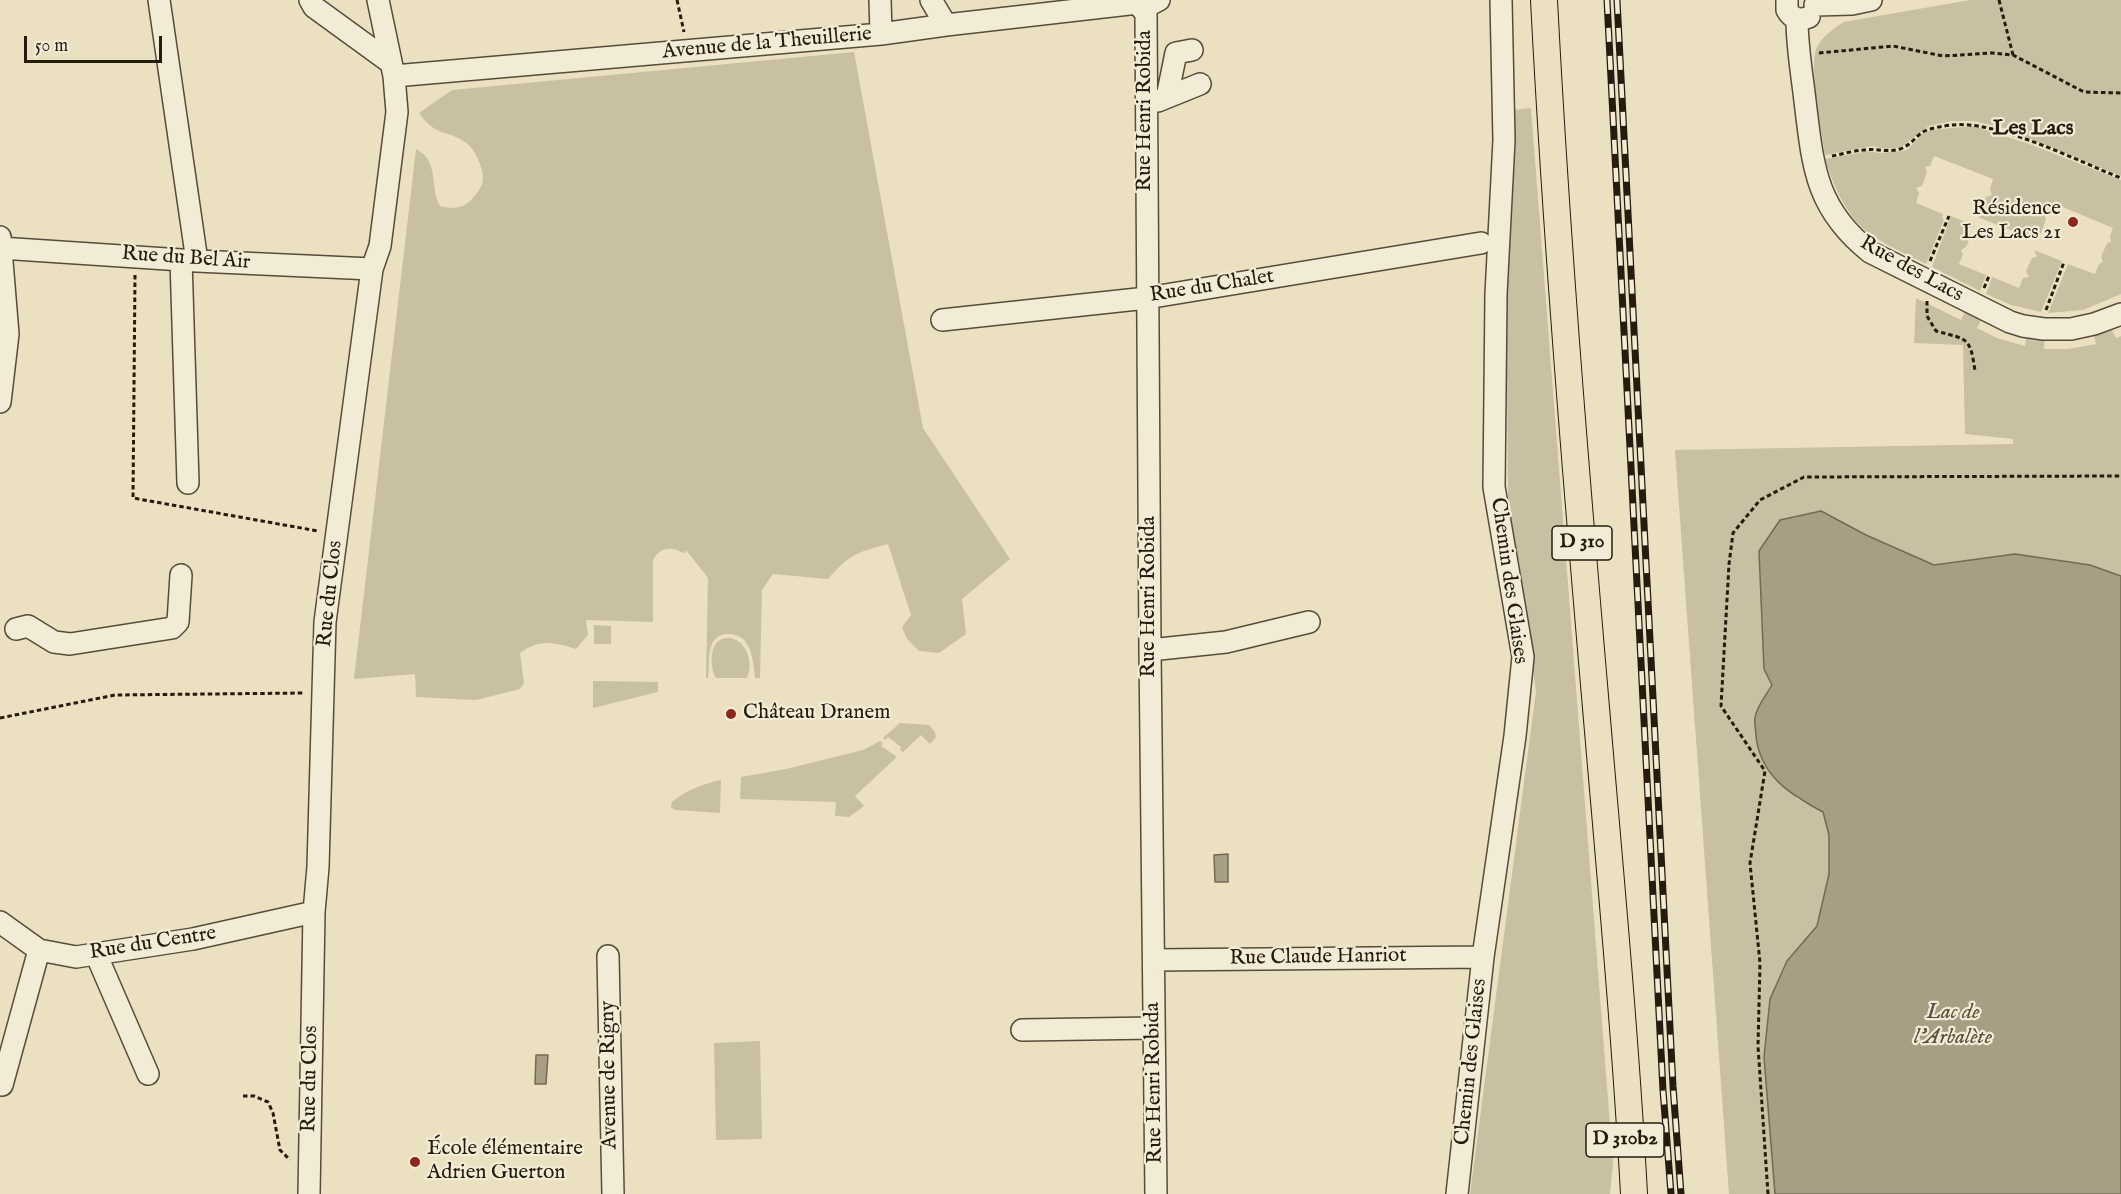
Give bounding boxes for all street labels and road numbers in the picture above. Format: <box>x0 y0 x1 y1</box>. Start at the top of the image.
street label: Avenue de la Theuillerie <box>661 22 873 66</box>
street label: Rue Henri Robida <box>1133 30 1159 192</box>
street label: Rue des Lacs <box>1855 231 1967 309</box>
street label: Rue du Bel Air <box>121 242 251 276</box>
street label: Rue du Chalet <box>1148 265 1276 309</box>
street label: Chemin des Glaises <box>1484 496 1532 666</box>
street label: Rue Henri Robida <box>1137 516 1163 678</box>
road number: D 310 <box>1552 526 1612 560</box>
street label: Rue du Clos <box>313 539 349 649</box>
street label: Rue du Centre <box>88 922 218 966</box>
street label: Rue Claude Hanriot <box>1229 944 1407 972</box>
street label: Chemin des Glaises <box>1451 977 1493 1147</box>
street label: Avenue de Rigny <box>596 1001 624 1149</box>
street label: Rue Henri Robida <box>1141 1002 1169 1164</box>
street label: Rue du Clos <box>297 1025 325 1133</box>
road number: D 310b2 <box>1586 1123 1664 1157</box>

